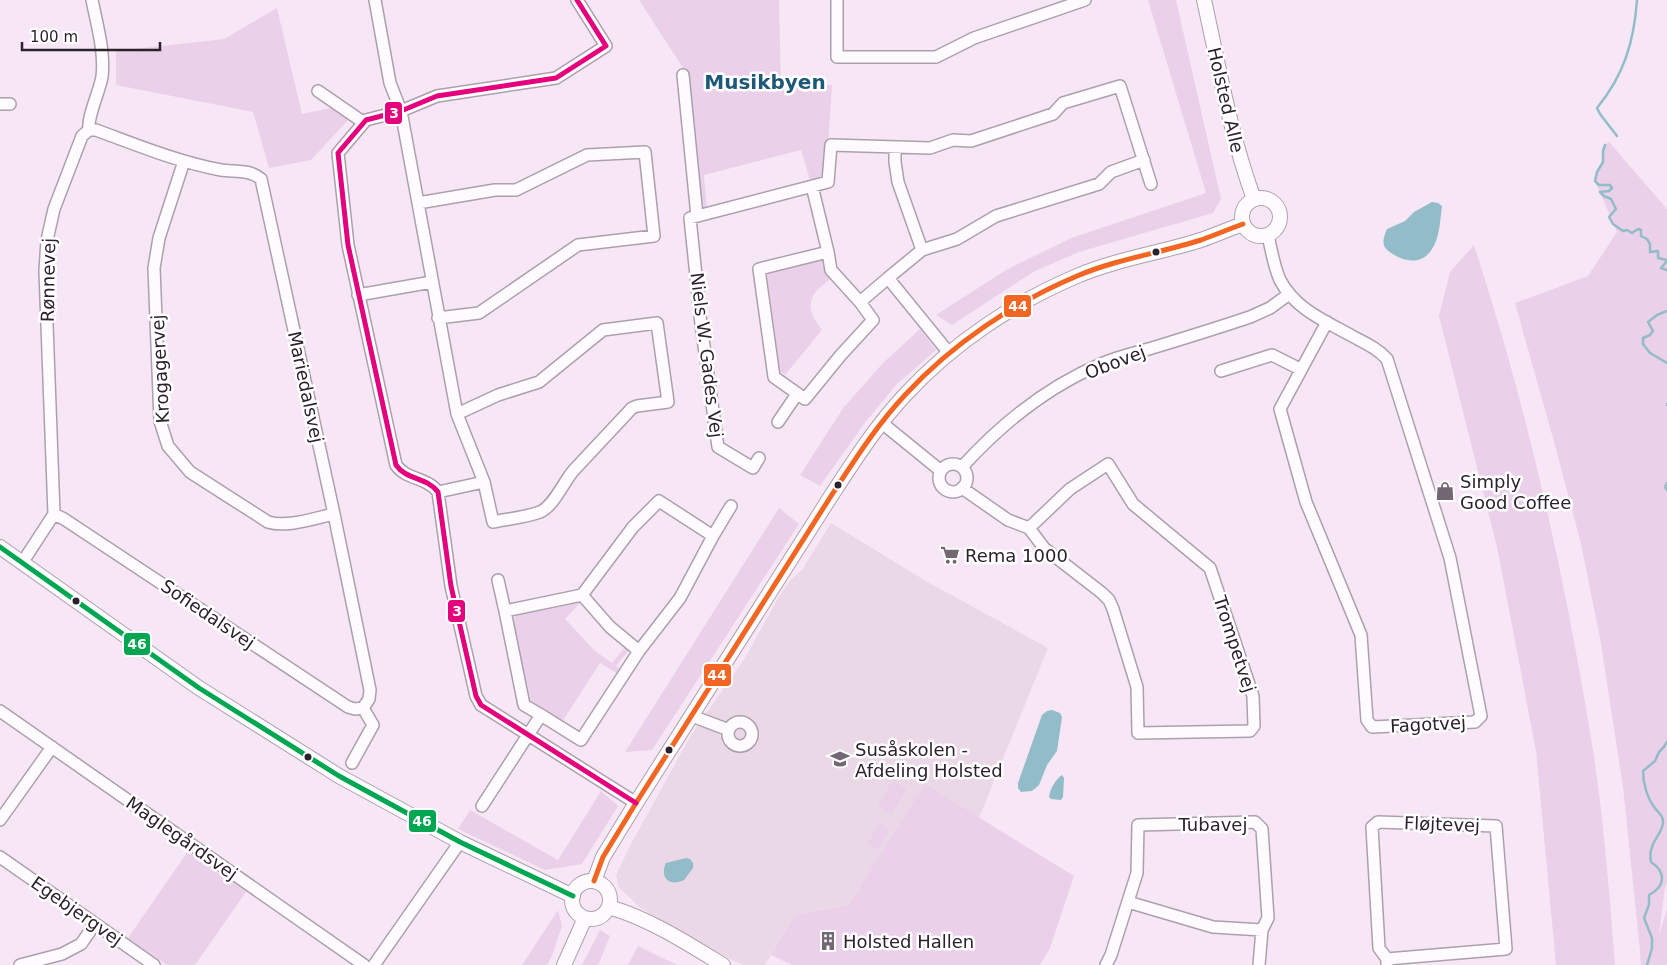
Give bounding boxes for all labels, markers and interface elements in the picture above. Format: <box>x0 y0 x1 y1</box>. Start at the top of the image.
scale bar <box>22 20 160 52</box>
text: 100 m <box>30 28 78 46</box>
street label: Holsted Alle <box>1204 45 1248 155</box>
district label: Musikbyen <box>704 70 826 94</box>
line badge: 3 <box>384 101 403 125</box>
text: 3 <box>389 105 399 121</box>
street label: Rønnevej <box>37 238 59 322</box>
unlabelled marker <box>1151 247 1161 257</box>
street label: Niels W. Gades Vej <box>686 271 728 439</box>
line badge: 44 <box>1003 294 1032 318</box>
text: 44 <box>1008 298 1028 314</box>
street label: Krogagervej <box>147 314 173 424</box>
street label: Mariedalsvej <box>284 329 328 445</box>
street label: Obovej <box>1082 341 1148 383</box>
place label: Simply Good Coffee <box>1460 471 1571 513</box>
unlabelled marker <box>833 480 843 490</box>
shop icon: Simply Good Coffee <box>1434 480 1456 502</box>
supermarket icon: Rema 1000 <box>939 544 961 566</box>
place label: Rema 1000 <box>965 545 1068 566</box>
street label: Sofiedalsvej <box>157 575 259 653</box>
street label: Trompetvej <box>1209 592 1260 695</box>
unlabelled marker <box>71 596 81 606</box>
line badge: 3 <box>447 599 466 623</box>
text: 3 <box>452 603 462 619</box>
line badge: 46 <box>123 632 151 656</box>
text: 46 <box>127 636 147 652</box>
line badge: 44 <box>703 663 732 687</box>
text: 44 <box>707 667 727 683</box>
street label: Fagotvej <box>1390 712 1466 736</box>
place label: Susåskolen - Afdeling Holsted <box>855 739 1003 781</box>
unlabelled marker <box>664 745 674 755</box>
school or university icon: Susåskolen - Afdeling Holsted <box>829 748 851 770</box>
unlabelled marker <box>303 752 313 762</box>
street label: Maglegårdsvej <box>122 792 242 884</box>
line badge: 46 <box>408 809 437 833</box>
street label: Fløjtevej <box>1404 812 1480 836</box>
text: 46 <box>412 813 432 829</box>
street label: Tubavej <box>1178 814 1247 835</box>
street label: Egebjergvej <box>27 872 127 950</box>
building icon: Holsted Hallen <box>817 930 839 952</box>
place label: Holsted Hallen <box>843 931 974 952</box>

